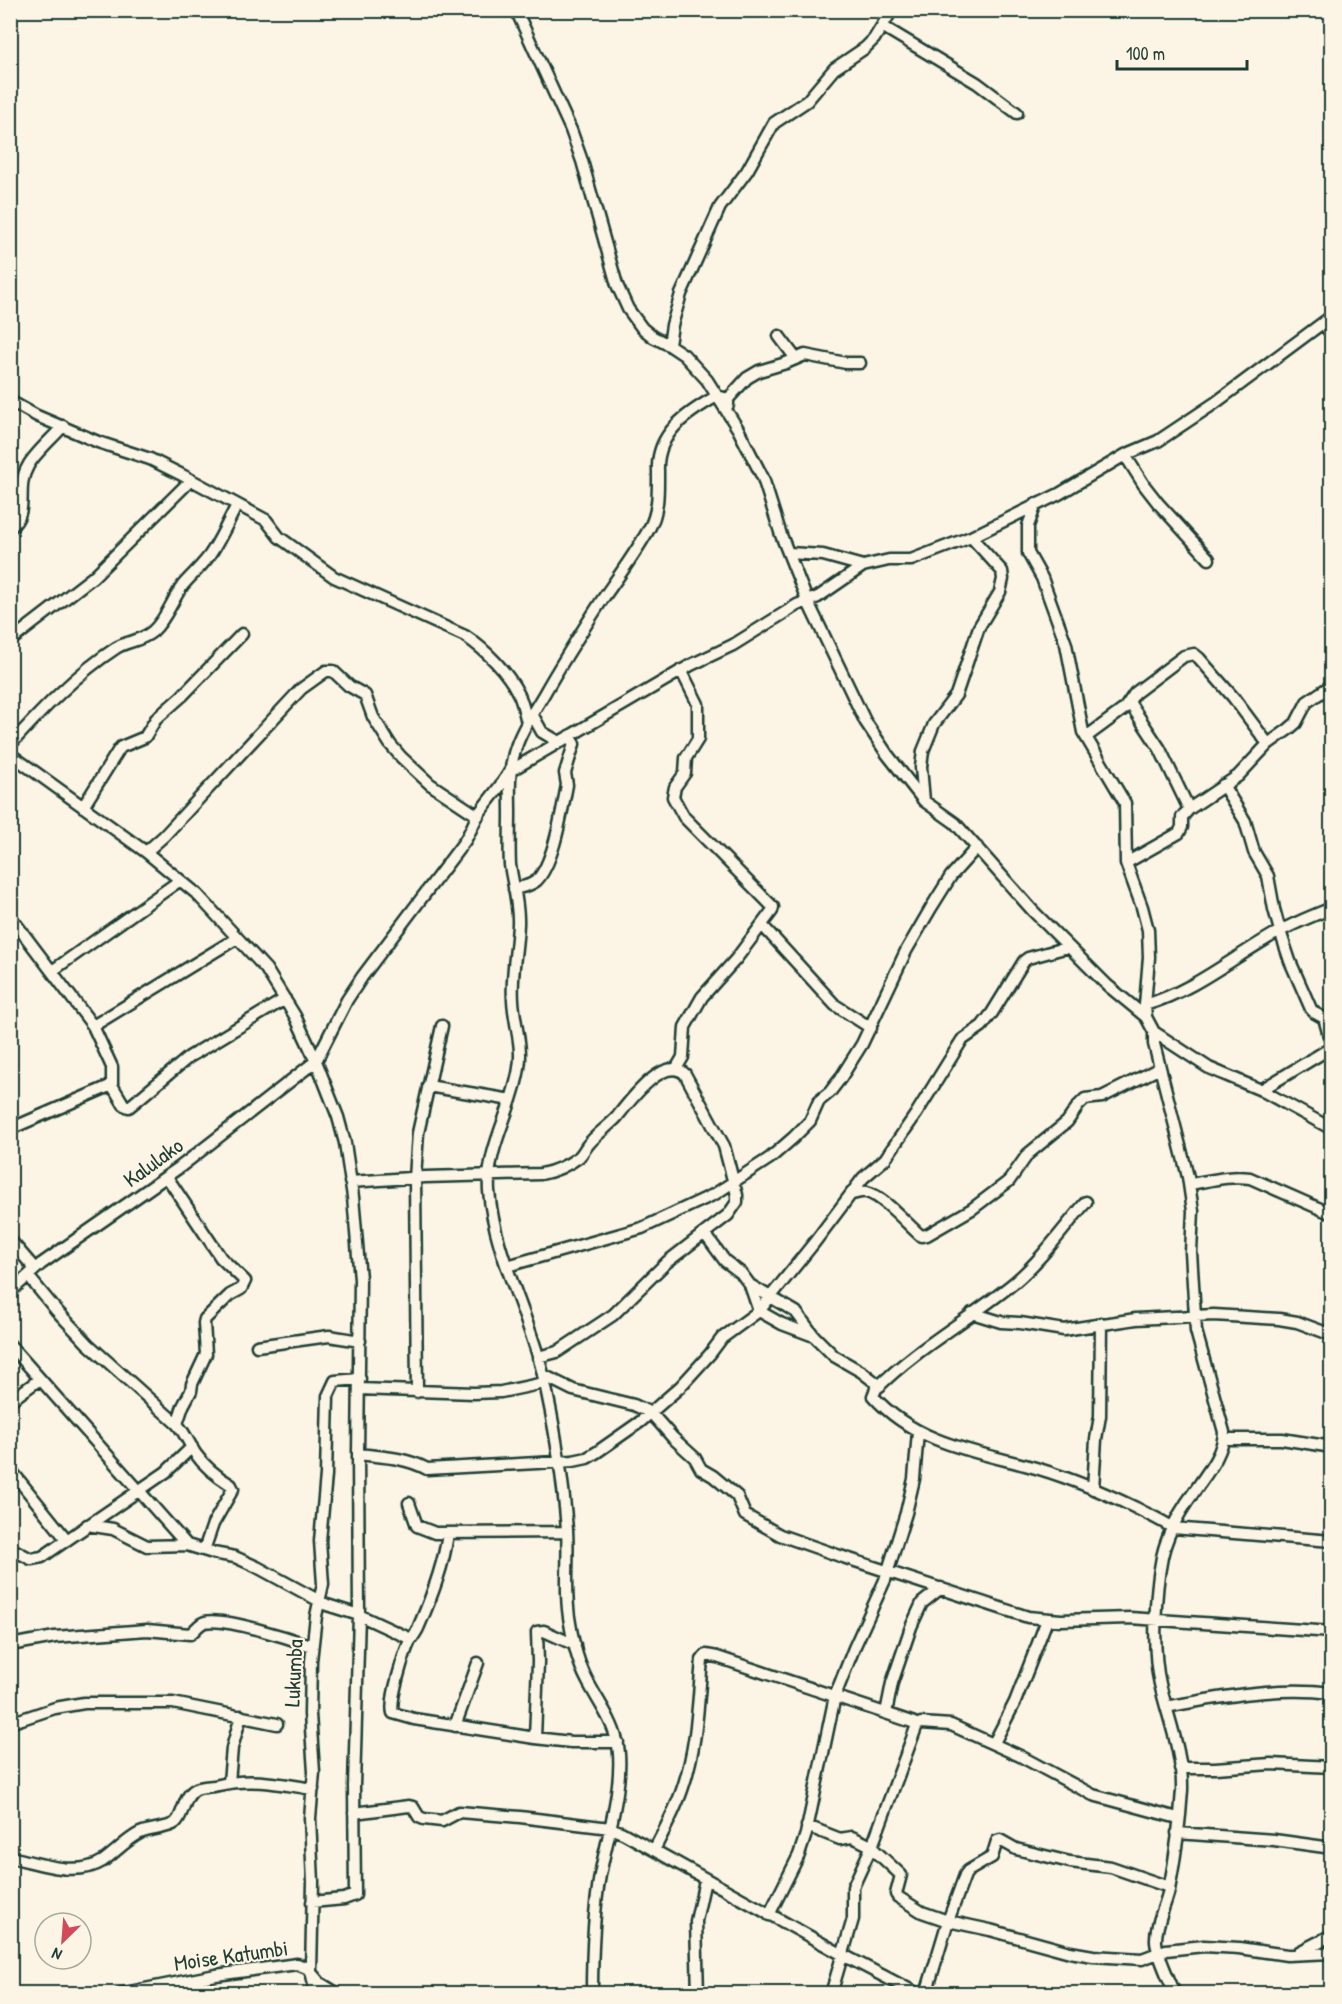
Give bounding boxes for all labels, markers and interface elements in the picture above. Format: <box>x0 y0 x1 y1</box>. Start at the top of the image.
scale bar <box>1117 33 1248 71</box>
text: 100 m <box>1126 41 1165 66</box>
street label: Kalulako <box>117 1130 189 1194</box>
street label: Lukumba <box>276 1638 310 1708</box>
north arrow <box>33 1911 93 1971</box>
street label: Moise Katumbi <box>172 1932 290 1978</box>
text: N <box>48 1943 65 1966</box>

